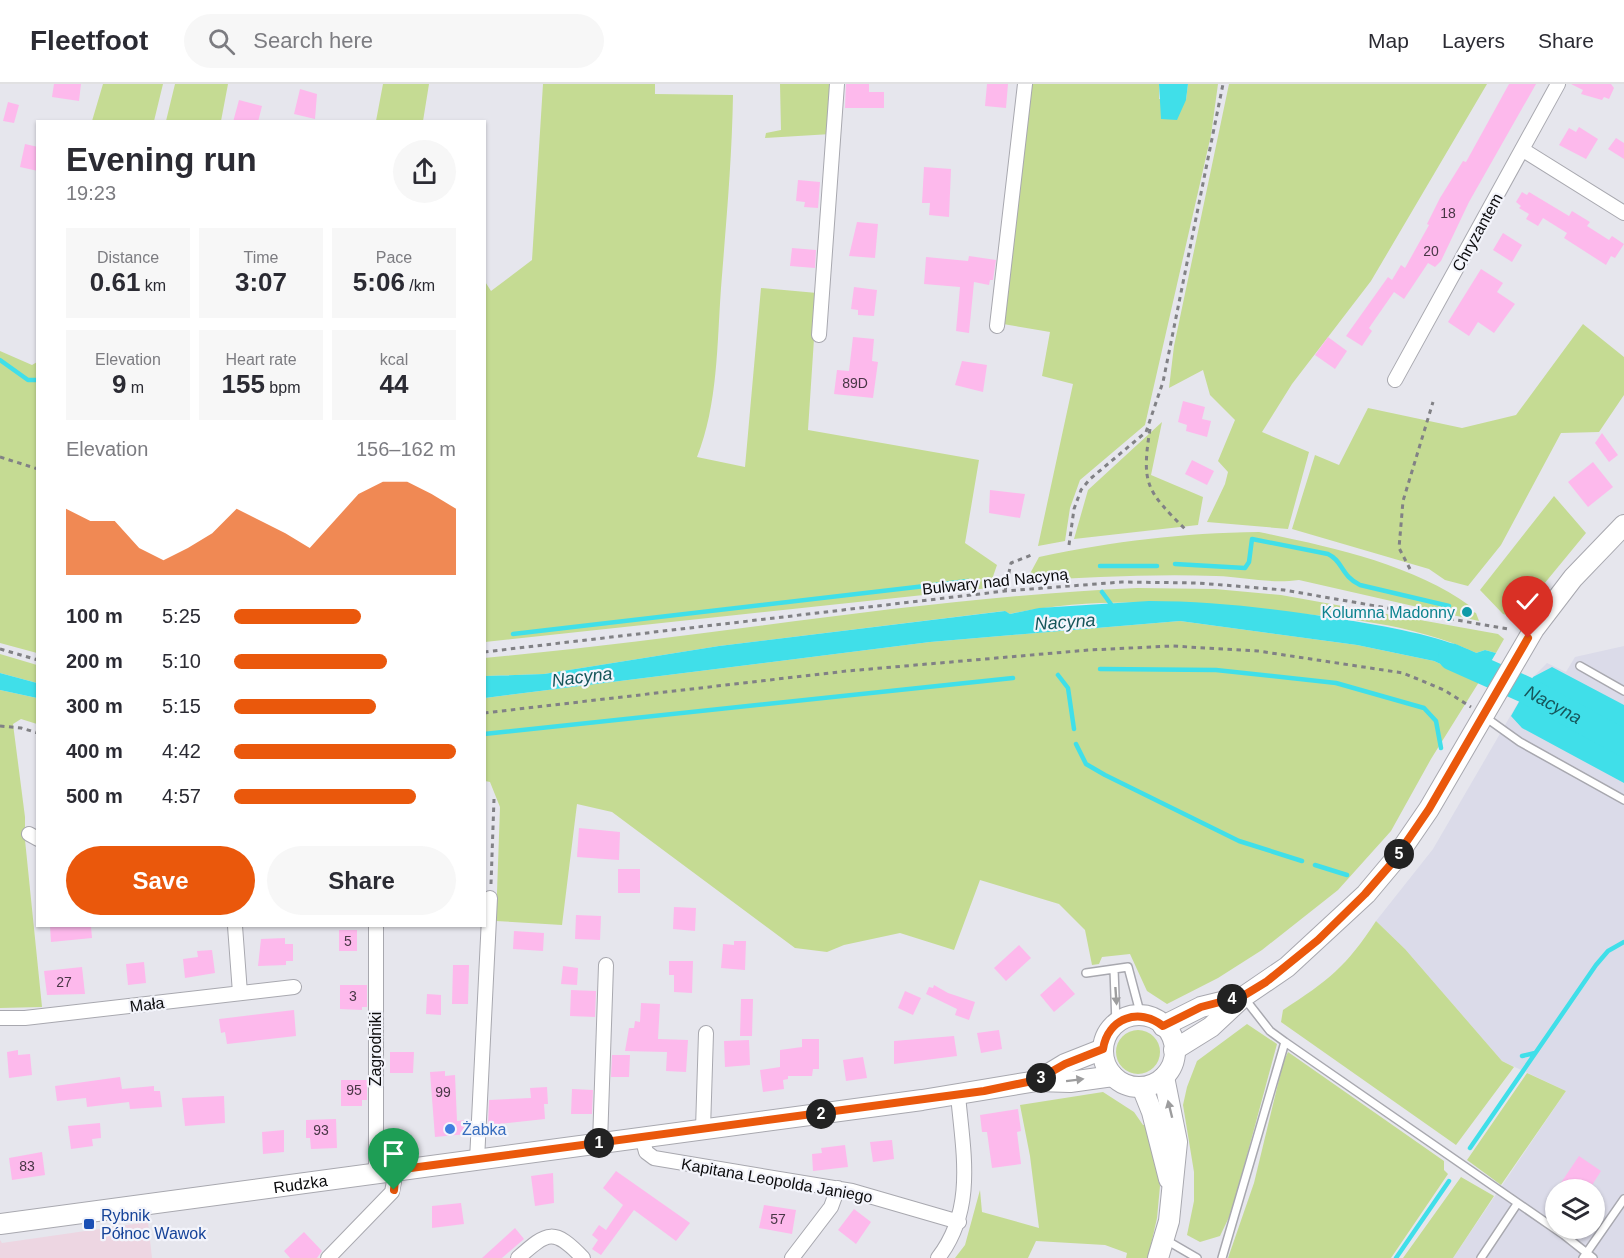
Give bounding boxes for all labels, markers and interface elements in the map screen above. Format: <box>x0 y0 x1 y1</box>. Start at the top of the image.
search box <box>184 14 604 68</box>
text: Fleetfoot <box>30 25 148 56</box>
icon: search <box>205 25 238 58</box>
text: Search here <box>253 28 373 53</box>
text: Map <box>1368 29 1409 52</box>
text: Layers <box>1442 29 1505 52</box>
text: Share <box>1538 29 1594 52</box>
button: share <box>393 140 456 203</box>
text: Evening run <box>66 141 257 178</box>
text: 19:23 <box>66 182 116 204</box>
street label: Chryzantem <box>1449 190 1506 274</box>
house number: 18 <box>1440 205 1456 221</box>
house number: 20 <box>1423 243 1439 259</box>
text: Distance <box>97 249 159 266</box>
text: Time <box>244 249 278 266</box>
text: Pace <box>376 249 412 266</box>
text: 0.61 <box>90 267 140 297</box>
text: 3:07 <box>235 267 287 297</box>
text: 5:06 <box>353 267 405 297</box>
text: km <box>140 277 166 294</box>
text: /km <box>405 277 435 294</box>
text: Elevation <box>95 351 161 368</box>
text: Heart rate <box>225 351 297 368</box>
text: kcal <box>380 351 408 368</box>
text: 9 <box>112 369 126 399</box>
text: 155 <box>222 369 265 399</box>
text: 44 <box>380 369 408 399</box>
house number: 89D <box>842 375 868 391</box>
text: m <box>126 379 144 396</box>
text: bpm <box>265 379 300 396</box>
text: Elevation <box>66 438 148 460</box>
text: 156–162 m <box>356 438 456 460</box>
street label: Bulwary nad Nacyną <box>921 565 1069 598</box>
pin <box>1502 576 1553 638</box>
icon: check <box>1511 585 1544 618</box>
place label: Kolumna Madonny <box>1322 604 1455 621</box>
text: 100 m <box>66 605 123 627</box>
text: 5:25 <box>162 605 201 627</box>
marker: Kolumna Madonny <box>1460 605 1474 619</box>
water label: Nacyna <box>1034 610 1096 634</box>
text: 200 m <box>66 650 123 672</box>
text: 5:10 <box>162 650 201 672</box>
water label: Nacyna <box>550 663 614 691</box>
water label: Nacyna <box>1522 681 1585 728</box>
text: 300 m <box>66 695 123 717</box>
text: 5:15 <box>162 695 201 717</box>
text: 400 m <box>66 740 123 762</box>
text: 4:42 <box>162 740 201 762</box>
text: 500 m <box>66 785 123 807</box>
text: 4:57 <box>162 785 201 807</box>
pin: 5 <box>1384 839 1414 869</box>
text: 5 <box>1395 845 1403 862</box>
button: Save <box>66 846 255 915</box>
button: Share <box>267 846 456 915</box>
house number: 5 <box>344 933 352 949</box>
house number: 27 <box>56 974 72 990</box>
pin: 4 <box>1217 984 1247 1014</box>
one-way arrow <box>1111 987 1121 1006</box>
house number: 3 <box>349 988 357 1004</box>
text: 4 <box>1228 990 1236 1007</box>
street label: Mała <box>129 994 165 1015</box>
street label: Zagrodniki <box>367 1012 384 1086</box>
pin: 3 <box>1026 1063 1056 1093</box>
text: 3 <box>1037 1069 1045 1086</box>
one-way arrow <box>1065 1075 1084 1085</box>
house number: 95 <box>346 1082 362 1098</box>
house number: 99 <box>435 1084 451 1100</box>
pin: 2 <box>806 1099 836 1129</box>
one-way arrow <box>1165 1100 1175 1118</box>
text: 2 <box>817 1105 825 1122</box>
place label: Żabka <box>462 1120 507 1138</box>
house number: 93 <box>313 1122 329 1138</box>
marker: Żabka <box>443 1122 457 1136</box>
pin <box>368 1128 419 1190</box>
pin: 1 <box>584 1128 614 1158</box>
text: 1 <box>595 1134 603 1151</box>
icon: arrive <box>377 1137 410 1170</box>
street label: Kapitana Leopolda Janiego <box>680 1155 874 1206</box>
house number: 83 <box>19 1158 35 1174</box>
street label: Rudzka <box>272 1172 328 1196</box>
map controls <box>1545 1179 1605 1239</box>
button: layers <box>1545 1179 1605 1239</box>
place label: Rybnik Północ Wawok <box>101 1207 207 1242</box>
house number: 57 <box>770 1211 786 1227</box>
marker: Rybnik Północ Wawok <box>82 1217 96 1231</box>

